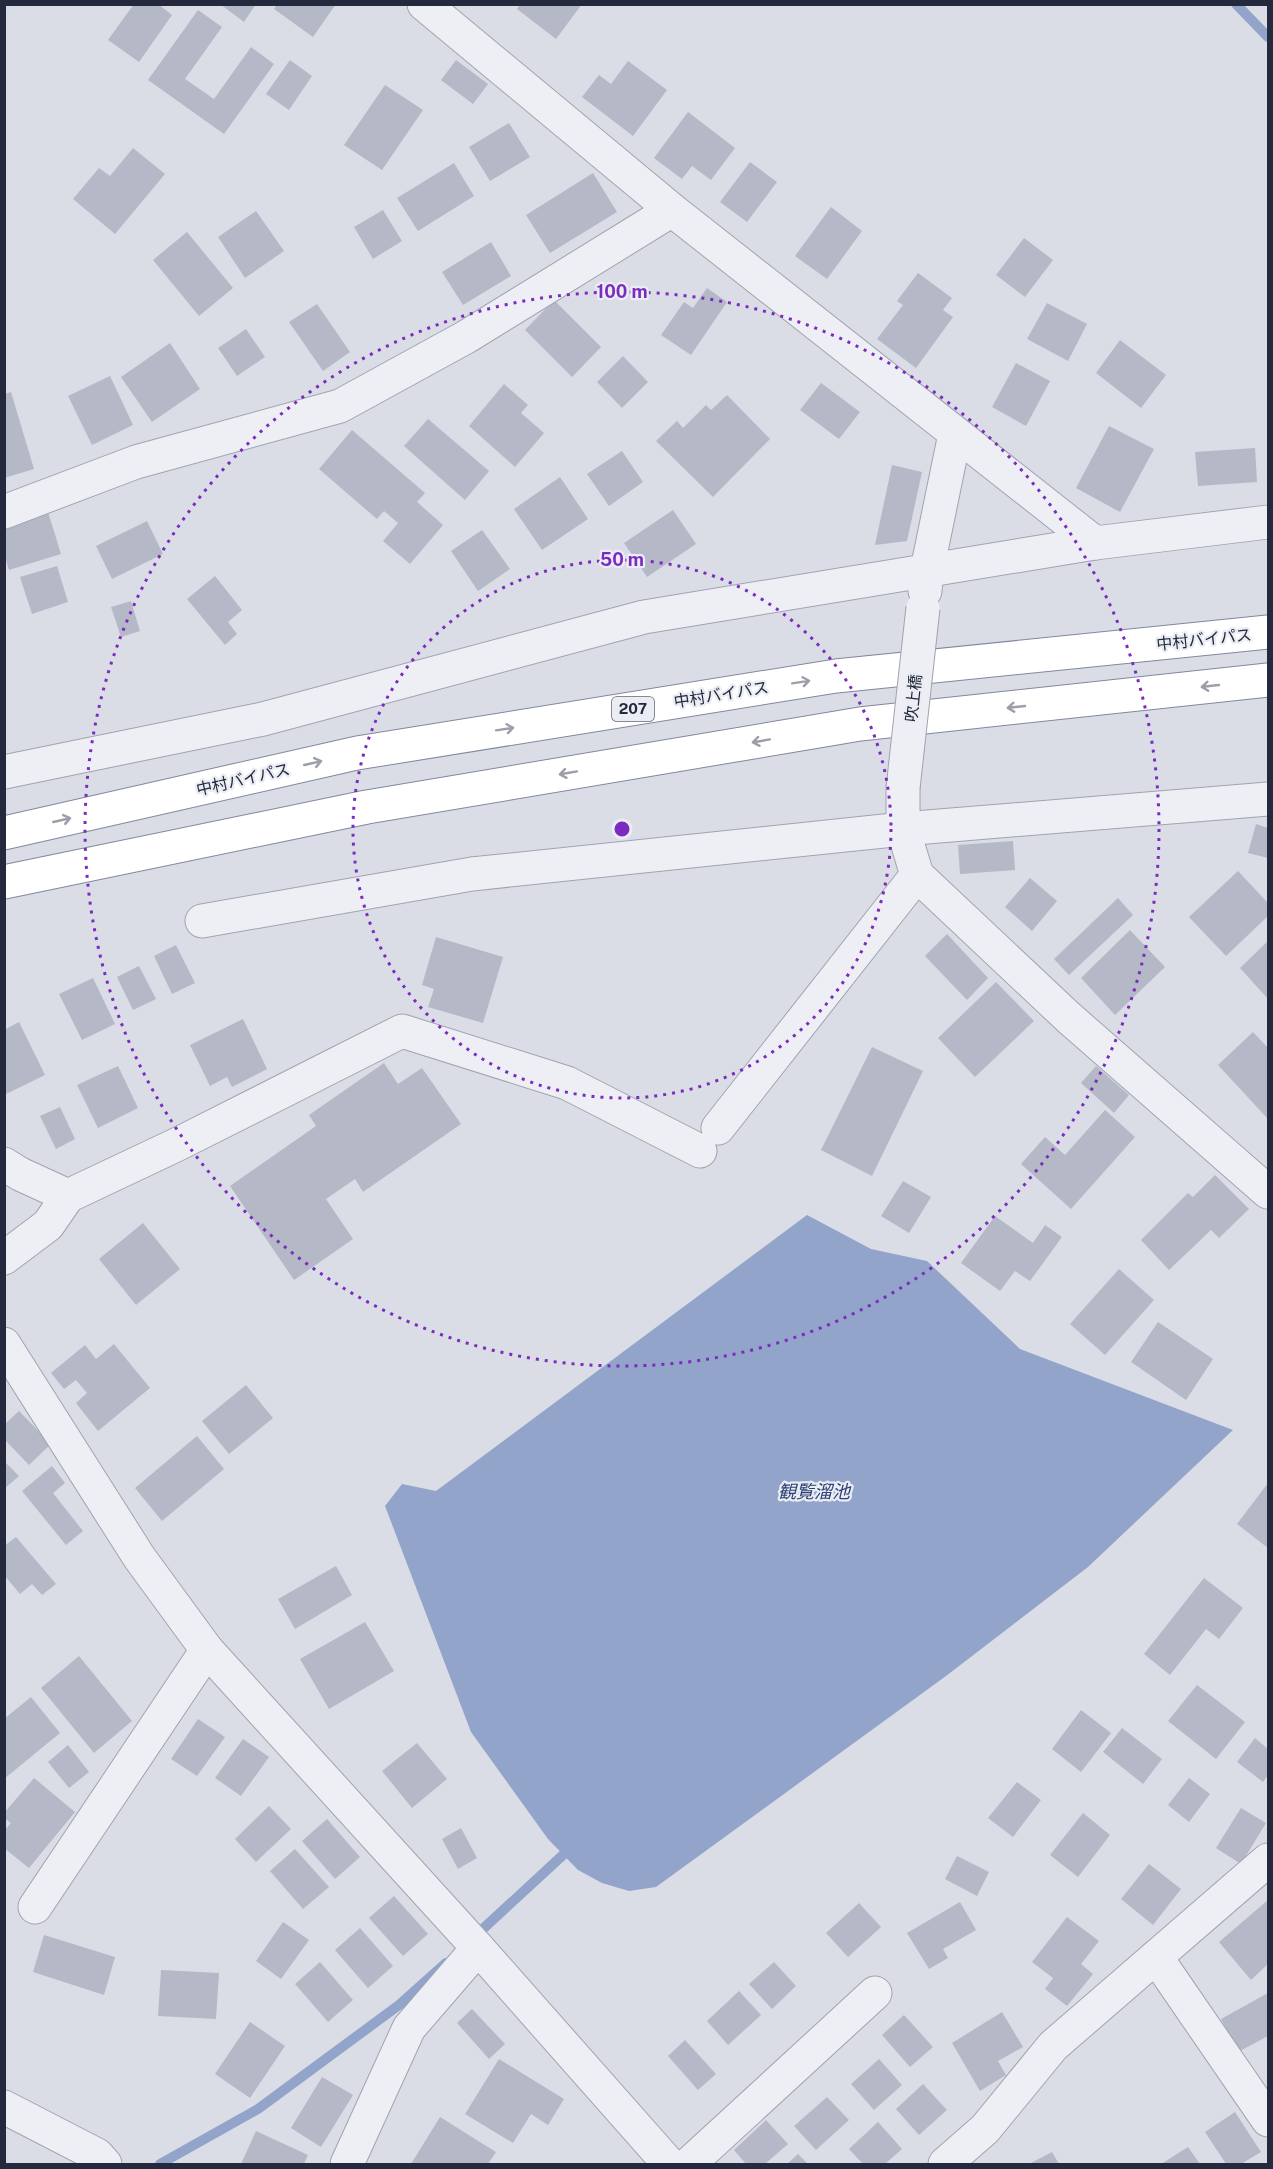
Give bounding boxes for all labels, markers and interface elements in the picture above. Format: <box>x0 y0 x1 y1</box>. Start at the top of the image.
text: 100 m <box>596 281 648 302</box>
text: 50 m <box>600 549 644 570</box>
street label: 中村バイパス <box>1155 625 1253 654</box>
street label: 吹上橋 <box>902 673 925 723</box>
one-way arrow <box>791 676 811 687</box>
street label: 中村バイパス <box>672 678 770 711</box>
one-way arrow <box>1201 681 1221 692</box>
road number: 207 <box>612 697 654 721</box>
one-way arrow <box>1007 702 1027 713</box>
one-way arrow <box>495 723 514 734</box>
one-way arrow <box>751 735 771 746</box>
one-way arrow <box>303 756 322 768</box>
street label: 中村バイパス <box>194 759 292 800</box>
one-way arrow <box>559 768 579 779</box>
one-way arrow <box>52 814 71 826</box>
centre of rings <box>612 819 632 839</box>
water label: 観覧溜池 <box>778 1481 852 1502</box>

